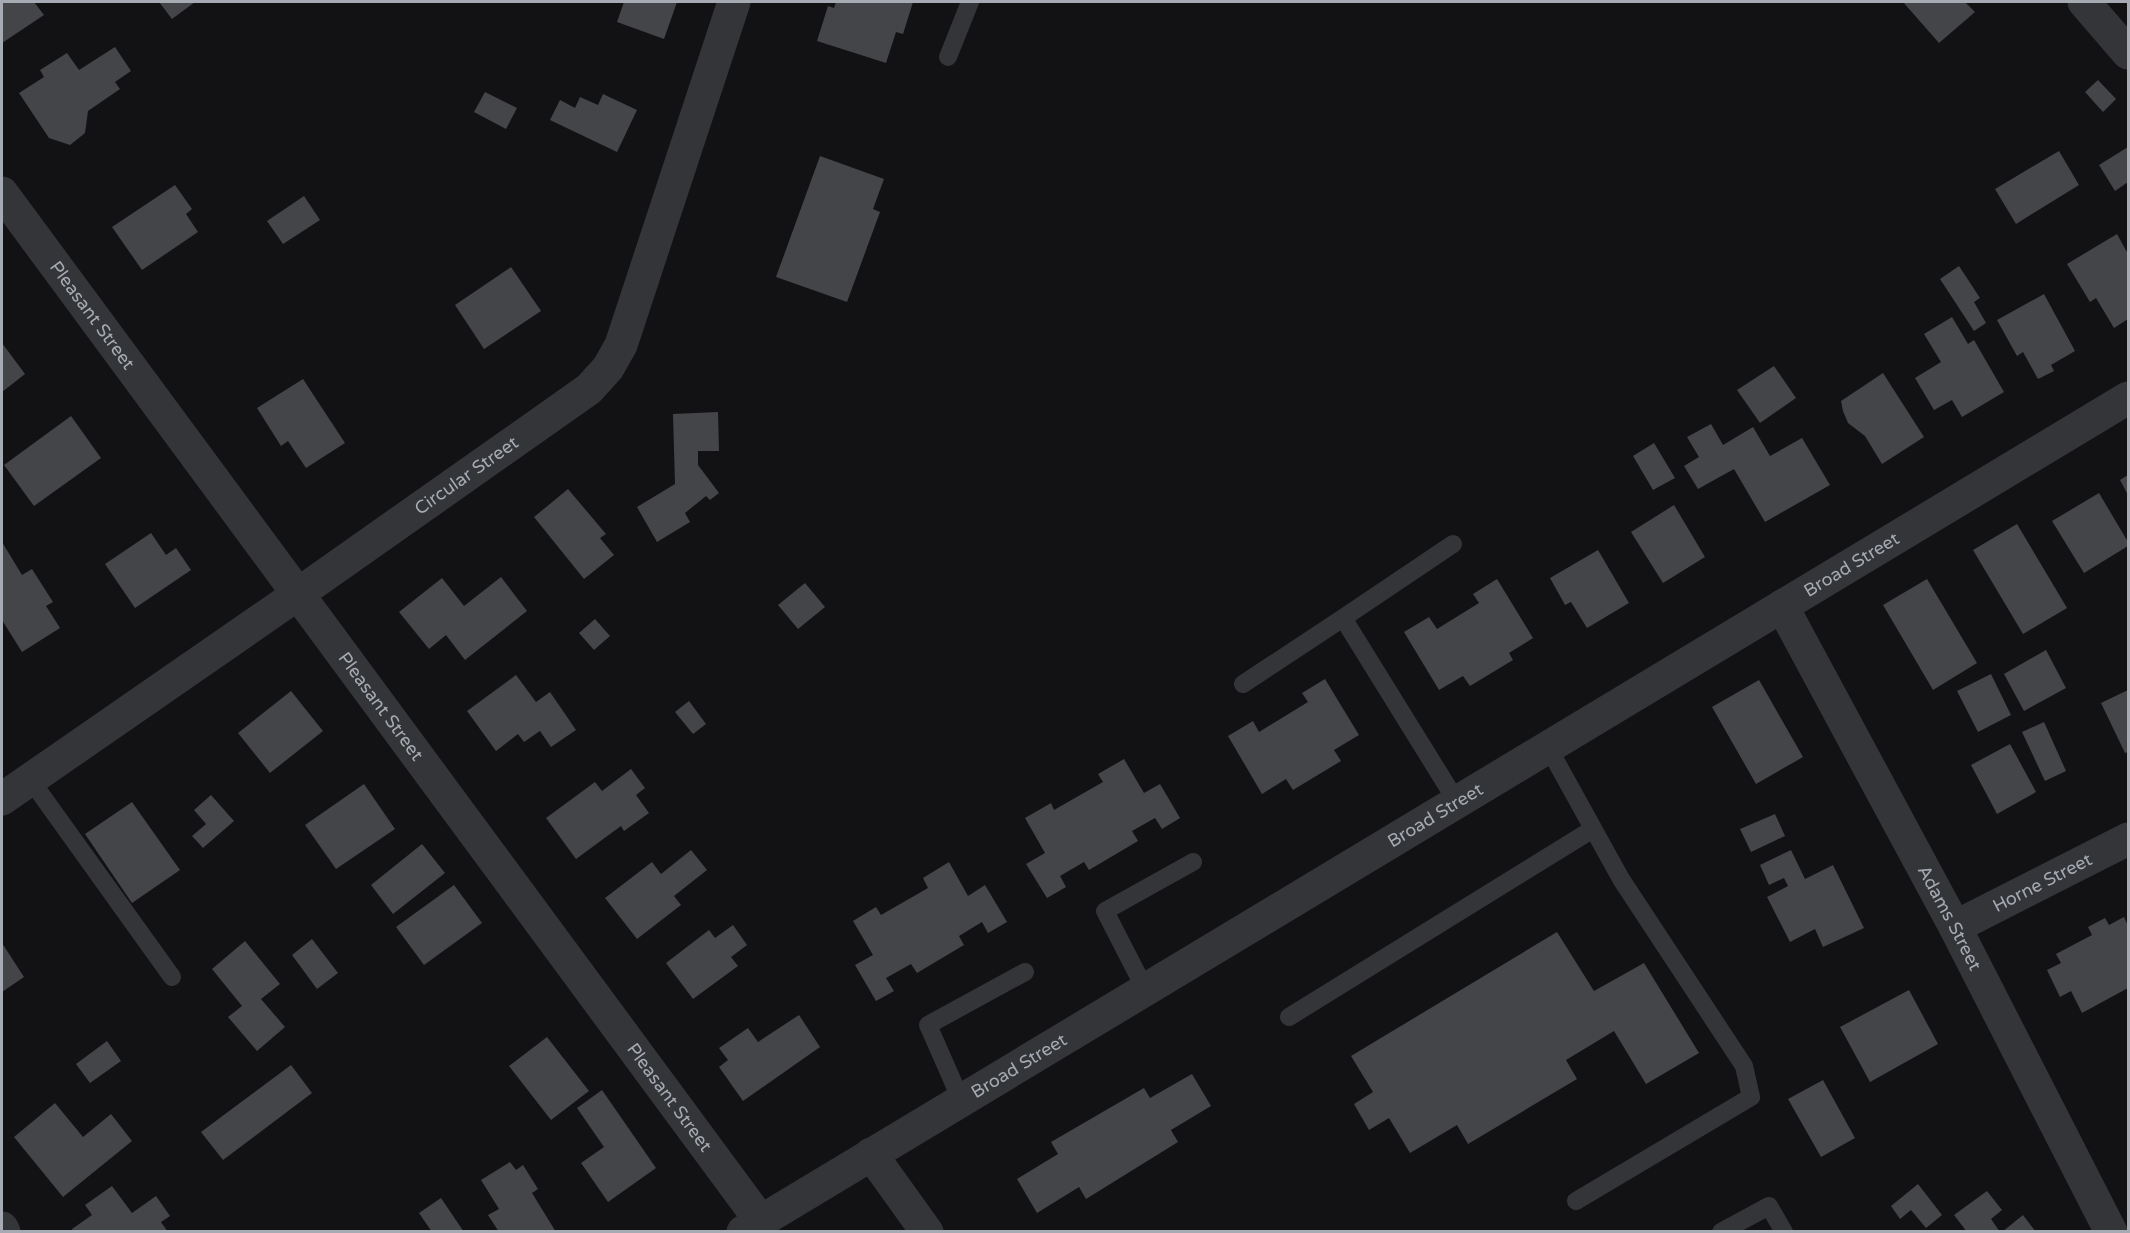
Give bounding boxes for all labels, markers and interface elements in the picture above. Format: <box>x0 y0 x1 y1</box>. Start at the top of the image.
street label: Pleasant Street <box>45 257 140 374</box>
street label: Circular Street <box>410 431 523 519</box>
street label: Broad Street <box>1800 527 1903 602</box>
street label: Pleasant Street <box>334 648 428 765</box>
street label: Broad Street <box>1383 778 1487 852</box>
street label: Horne Street <box>1989 848 2096 917</box>
street label: Adams Street <box>1913 861 1986 974</box>
street label: Broad Street <box>967 1029 1071 1103</box>
street label: Pleasant Street <box>622 1039 717 1156</box>

